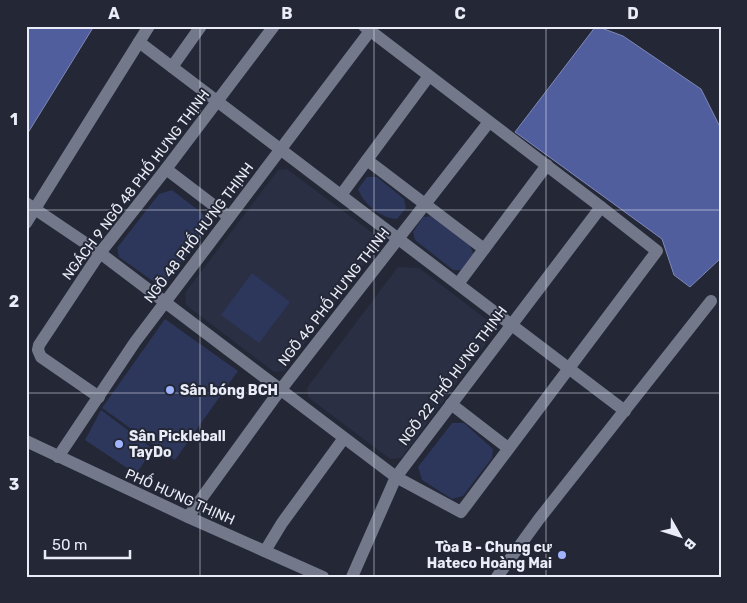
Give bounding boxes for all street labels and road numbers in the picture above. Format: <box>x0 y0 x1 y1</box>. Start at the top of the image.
street label: NGÁCH 9 NGÕ 48 PHỐ HƯNG THỊNH <box>59 86 213 284</box>
street label: NGÕ 48 PHỐ HƯNG THỊNH <box>141 159 257 307</box>
street label: NGÕ 46 PHỐ HƯNG THỊNH <box>273 223 393 369</box>
street label: NGÕ 22 PHỐ HƯNG THỊNH <box>393 301 511 449</box>
street label: PHỐ HƯNG THỊNH <box>123 463 238 529</box>

